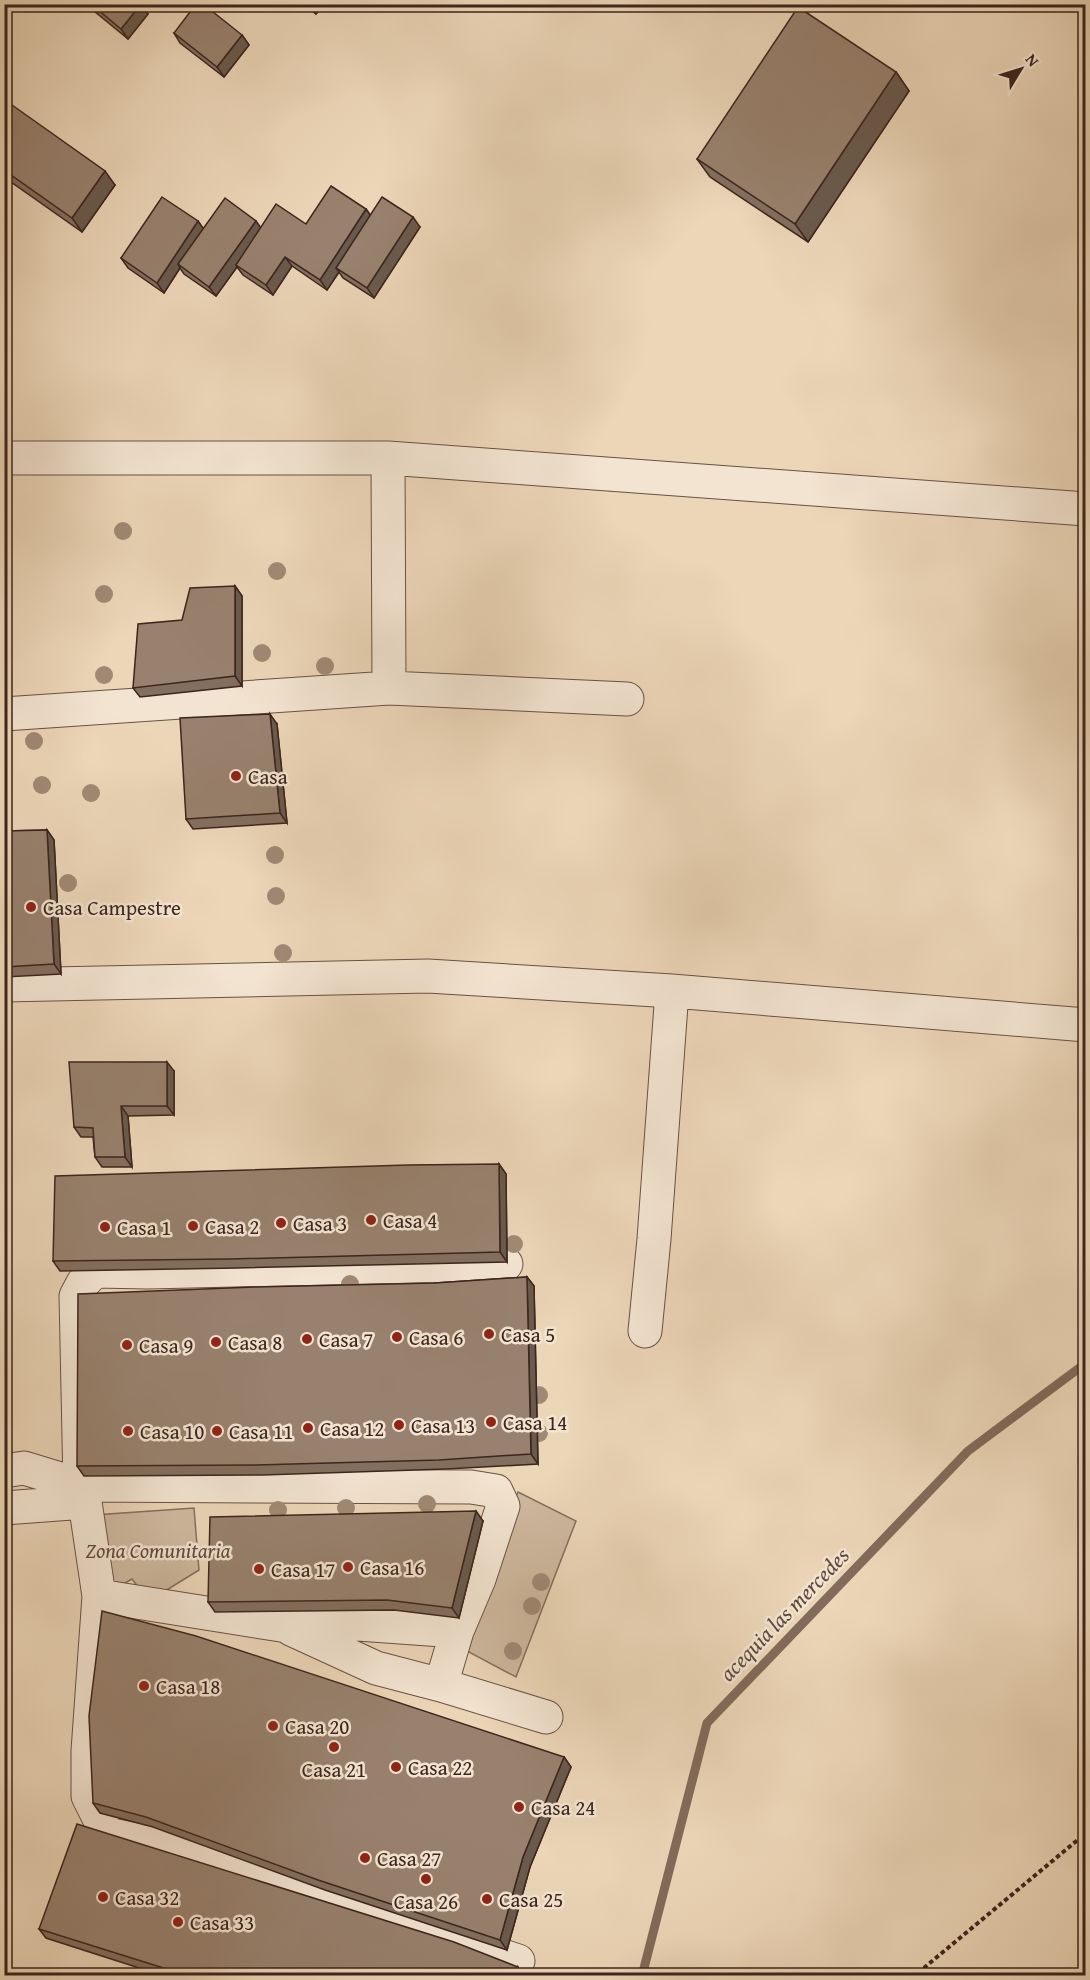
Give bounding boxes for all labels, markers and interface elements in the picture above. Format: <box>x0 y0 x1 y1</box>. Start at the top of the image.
north arrow <box>991 39 1051 99</box>
text: N <box>1020 48 1046 72</box>
place label: Casa <box>248 761 288 792</box>
marker: Casa <box>229 769 243 783</box>
place label: Casa Campestre <box>43 892 181 923</box>
marker: Casa Campestre <box>24 900 38 914</box>
place label: Casa 4 <box>383 1205 437 1236</box>
place label: Casa 3 <box>293 1208 347 1239</box>
place label: Casa 2 <box>205 1211 259 1242</box>
place label: Casa 1 <box>117 1212 171 1243</box>
marker: Casa 4 <box>364 1213 378 1227</box>
marker: Casa 3 <box>274 1216 288 1230</box>
marker: Casa 2 <box>186 1219 200 1233</box>
marker: Casa 1 <box>98 1220 112 1234</box>
place label: Casa 5 <box>501 1319 555 1350</box>
place label: Casa 6 <box>409 1322 463 1353</box>
place label: Casa 7 <box>319 1324 373 1355</box>
place label: Casa 8 <box>228 1327 282 1358</box>
marker: Casa 5 <box>482 1327 496 1341</box>
place label: Casa 9 <box>139 1330 193 1361</box>
marker: Casa 6 <box>390 1330 404 1344</box>
marker: Casa 7 <box>300 1332 314 1346</box>
marker: Casa 8 <box>209 1335 223 1349</box>
marker: Casa 9 <box>120 1338 134 1352</box>
place label: Casa 14 <box>503 1407 567 1438</box>
place label: Casa 13 <box>411 1410 475 1441</box>
place label: Casa 12 <box>320 1413 384 1444</box>
marker: Casa 14 <box>484 1415 498 1429</box>
place label: Casa 10 <box>140 1416 204 1447</box>
place label: Casa 11 <box>229 1416 293 1447</box>
marker: Casa 13 <box>392 1418 406 1432</box>
marker: Casa 12 <box>301 1421 315 1435</box>
marker: Casa 10 <box>121 1424 135 1438</box>
marker: Casa 11 <box>210 1424 224 1438</box>
park label: Zona Comunitaria <box>86 1535 231 1566</box>
water label: acequia las mercedes <box>712 1540 856 1688</box>
place label: Casa 16 <box>360 1552 424 1583</box>
place label: Casa 17 <box>271 1554 335 1585</box>
marker: Casa 16 <box>341 1560 355 1574</box>
marker: Casa 17 <box>252 1562 266 1576</box>
place label: Casa 18 <box>156 1671 220 1702</box>
marker: Casa 18 <box>137 1679 151 1693</box>
place label: Casa 20 <box>285 1711 349 1742</box>
marker: Casa 20 <box>266 1719 280 1733</box>
marker: Casa 21 <box>327 1740 341 1754</box>
place label: Casa 22 <box>408 1752 472 1783</box>
place label: Casa 21 <box>302 1754 366 1785</box>
marker: Casa 22 <box>389 1760 403 1774</box>
place label: Casa 24 <box>531 1792 595 1823</box>
marker: Casa 24 <box>512 1800 526 1814</box>
place label: Casa 27 <box>377 1843 441 1874</box>
marker: Casa 27 <box>358 1851 372 1865</box>
marker: Casa 26 <box>419 1872 433 1886</box>
place label: Casa 32 <box>115 1882 179 1913</box>
place label: Casa 25 <box>499 1884 563 1915</box>
place label: Casa 26 <box>394 1886 458 1917</box>
marker: Casa 32 <box>96 1890 110 1904</box>
marker: Casa 25 <box>480 1892 494 1906</box>
place label: Casa 33 <box>190 1907 254 1938</box>
marker: Casa 33 <box>171 1915 185 1929</box>

